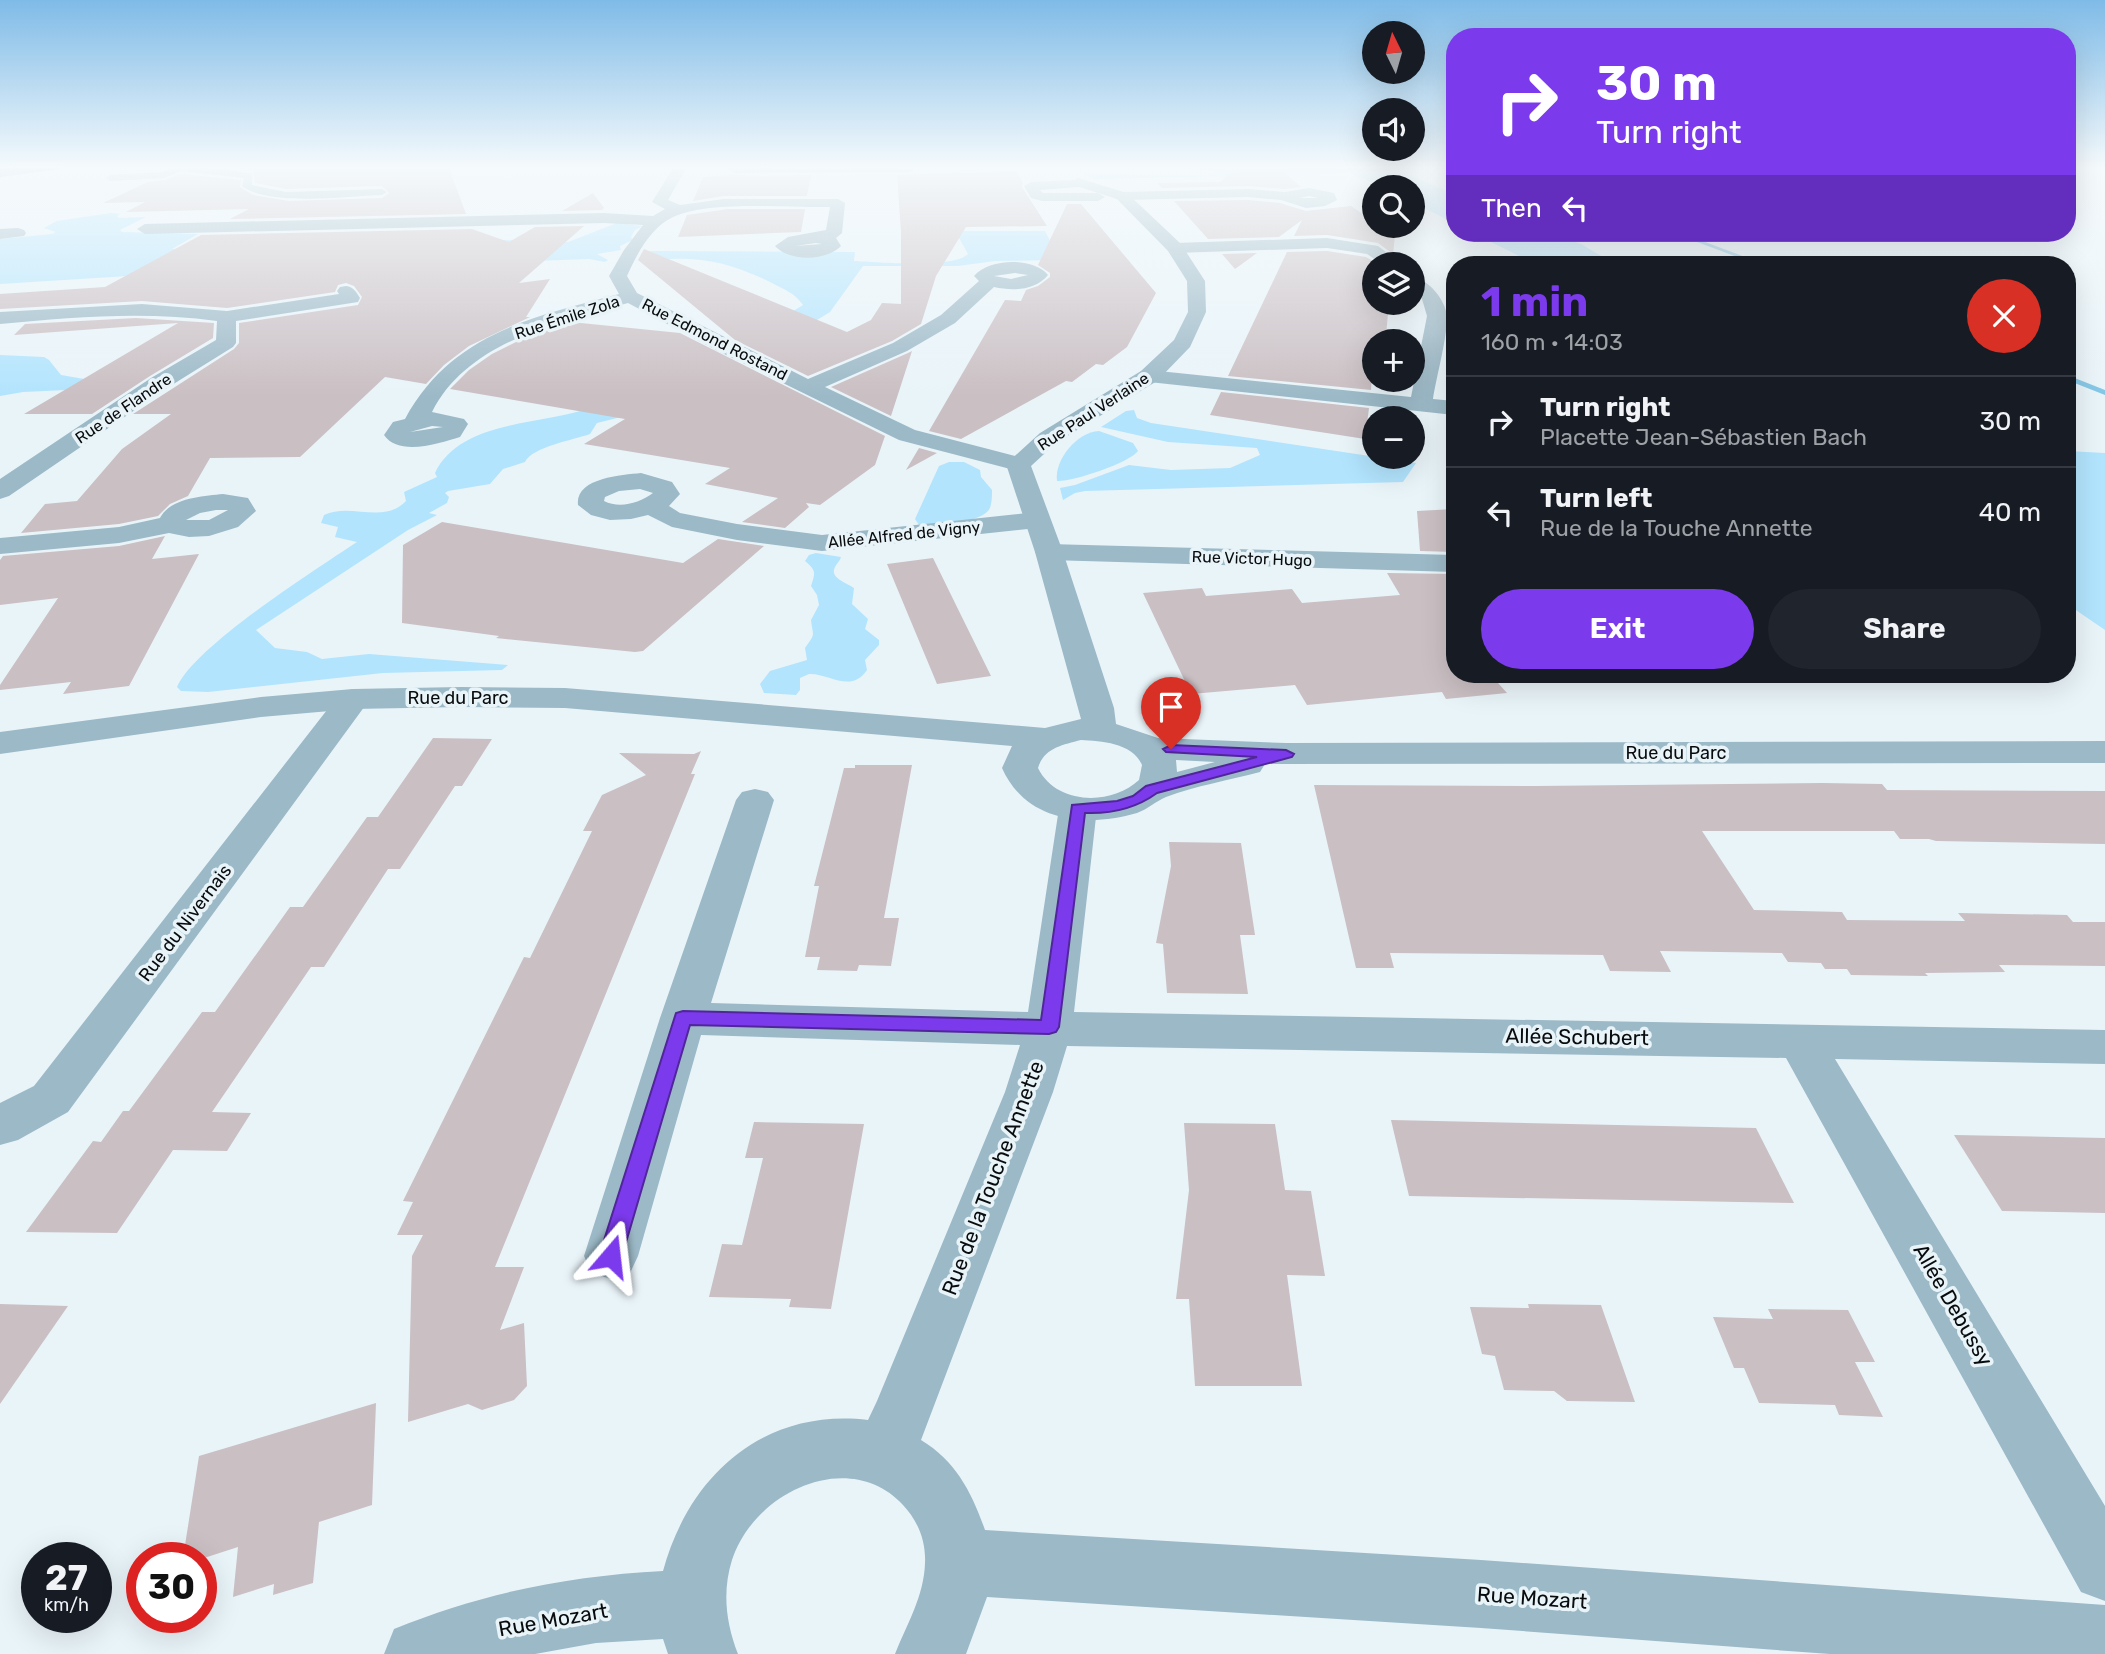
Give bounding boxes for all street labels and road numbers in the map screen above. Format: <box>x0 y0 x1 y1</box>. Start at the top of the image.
street label: Rue Émile Zola <box>512 292 622 343</box>
street label: Rue Edmond Rostand <box>639 295 791 384</box>
street label: Rue Paul Verlaine <box>1034 368 1153 454</box>
street label: Rue de Flandre <box>72 369 175 447</box>
street label: Allée Alfred de Vigny <box>827 517 981 552</box>
street label: Rue Victor Hugo <box>1191 547 1313 570</box>
street label: Rue du Parc <box>408 687 509 709</box>
street label: Rue du Parc <box>1626 742 1727 764</box>
street label: Rue du Nivernais <box>134 860 236 986</box>
street label: Allée Schubert <box>1505 1023 1649 1050</box>
street label: Rue de la Touche Annette <box>936 1057 1049 1299</box>
street label: Allée Debussy <box>1908 1239 1999 1371</box>
street label: Rue Mozart <box>1476 1581 1588 1614</box>
street label: Rue Mozart <box>496 1598 609 1641</box>

